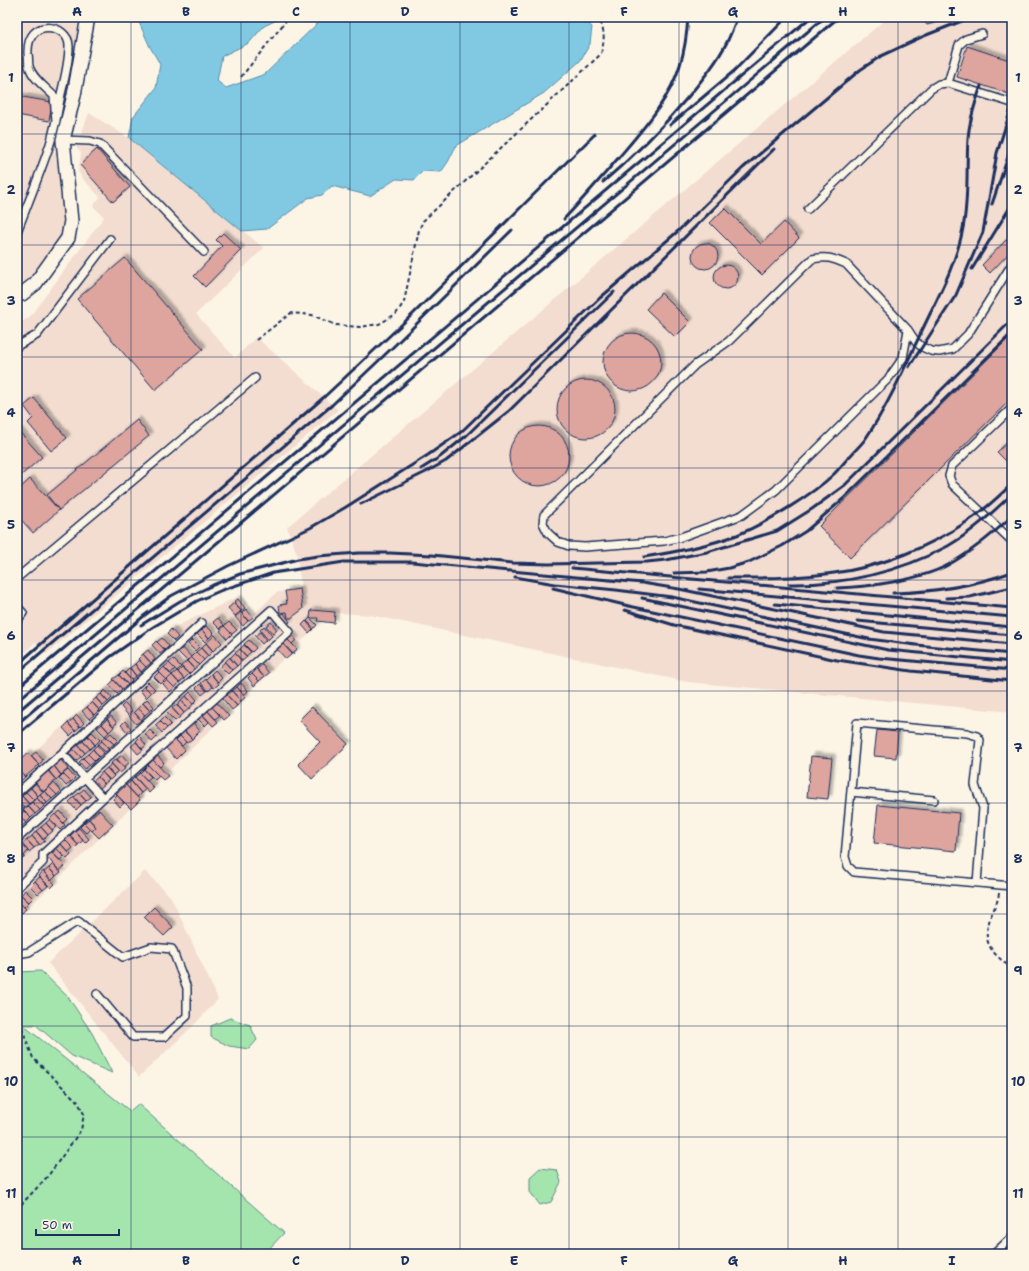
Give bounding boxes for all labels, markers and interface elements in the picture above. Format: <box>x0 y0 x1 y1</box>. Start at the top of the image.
text: A <box>72 3 82 20</box>
text: B <box>182 3 190 20</box>
text: C <box>292 3 300 20</box>
text: D <box>400 3 410 20</box>
text: E <box>510 3 519 20</box>
text: F <box>620 3 628 20</box>
text: G <box>728 3 739 20</box>
text: H <box>838 3 848 20</box>
text: I <box>948 3 956 20</box>
text: 1 <box>8 69 14 86</box>
text: 1 <box>1015 69 1021 86</box>
text: 2 <box>6 181 16 198</box>
text: 2 <box>1013 181 1023 198</box>
text: 3 <box>6 292 16 309</box>
text: 3 <box>1013 292 1023 309</box>
text: 4 <box>6 404 16 421</box>
text: 4 <box>1013 404 1023 421</box>
text: 5 <box>7 516 15 533</box>
text: 5 <box>1014 516 1022 533</box>
text: 6 <box>6 627 16 644</box>
text: 6 <box>1013 627 1023 644</box>
text: 7 <box>6 739 16 756</box>
text: 7 <box>1013 739 1023 756</box>
text: 8 <box>6 850 16 867</box>
text: 8 <box>1013 850 1023 867</box>
text: 9 <box>6 962 16 979</box>
text: 9 <box>1013 962 1023 979</box>
text: 10 <box>4 1073 18 1090</box>
text: 10 <box>1011 1073 1025 1090</box>
text: 11 <box>5 1185 17 1202</box>
text: 11 <box>1012 1185 1024 1202</box>
scale bar <box>36 1211 119 1237</box>
text: 50 m <box>42 1217 72 1233</box>
text: A <box>72 1252 82 1269</box>
text: B <box>182 1252 190 1269</box>
text: C <box>292 1252 300 1269</box>
text: D <box>400 1252 410 1269</box>
text: E <box>510 1252 519 1269</box>
text: F <box>620 1252 628 1269</box>
text: G <box>728 1252 739 1269</box>
text: H <box>838 1252 848 1269</box>
text: I <box>948 1252 956 1269</box>

